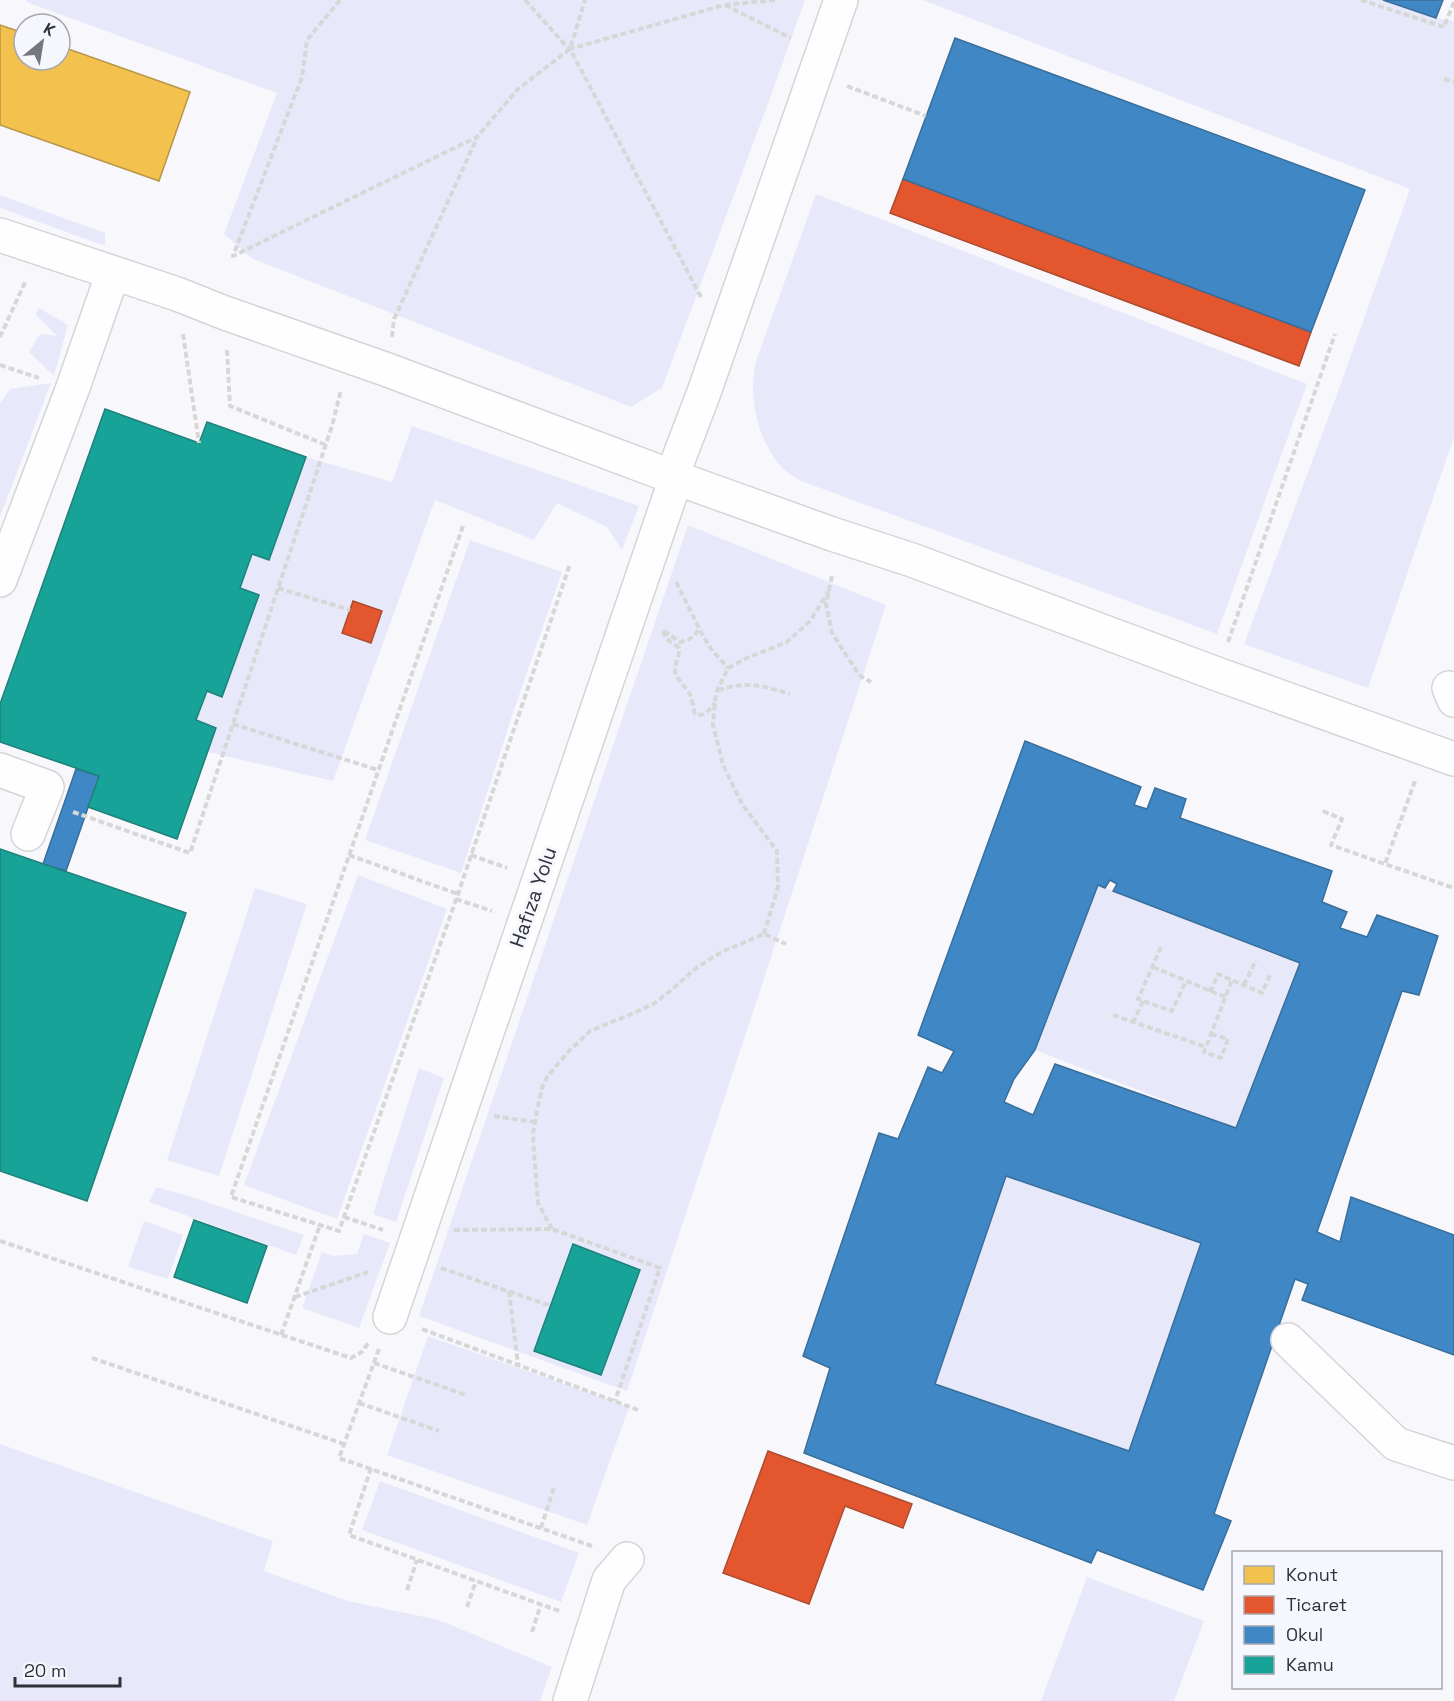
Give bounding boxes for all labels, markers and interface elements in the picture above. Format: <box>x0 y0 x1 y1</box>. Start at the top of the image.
north arrow <box>12 12 72 72</box>
text: K <box>40 18 59 41</box>
street label: Hafıza Yolu <box>504 843 562 951</box>
legend <box>1232 1551 1442 1689</box>
text: Konut <box>1286 1563 1338 1586</box>
text: Ticaret <box>1286 1593 1347 1616</box>
text: Okul <box>1286 1623 1323 1646</box>
scale bar <box>15 1650 120 1688</box>
text: Kamu <box>1286 1653 1334 1676</box>
text: 20 m <box>24 1659 67 1682</box>

